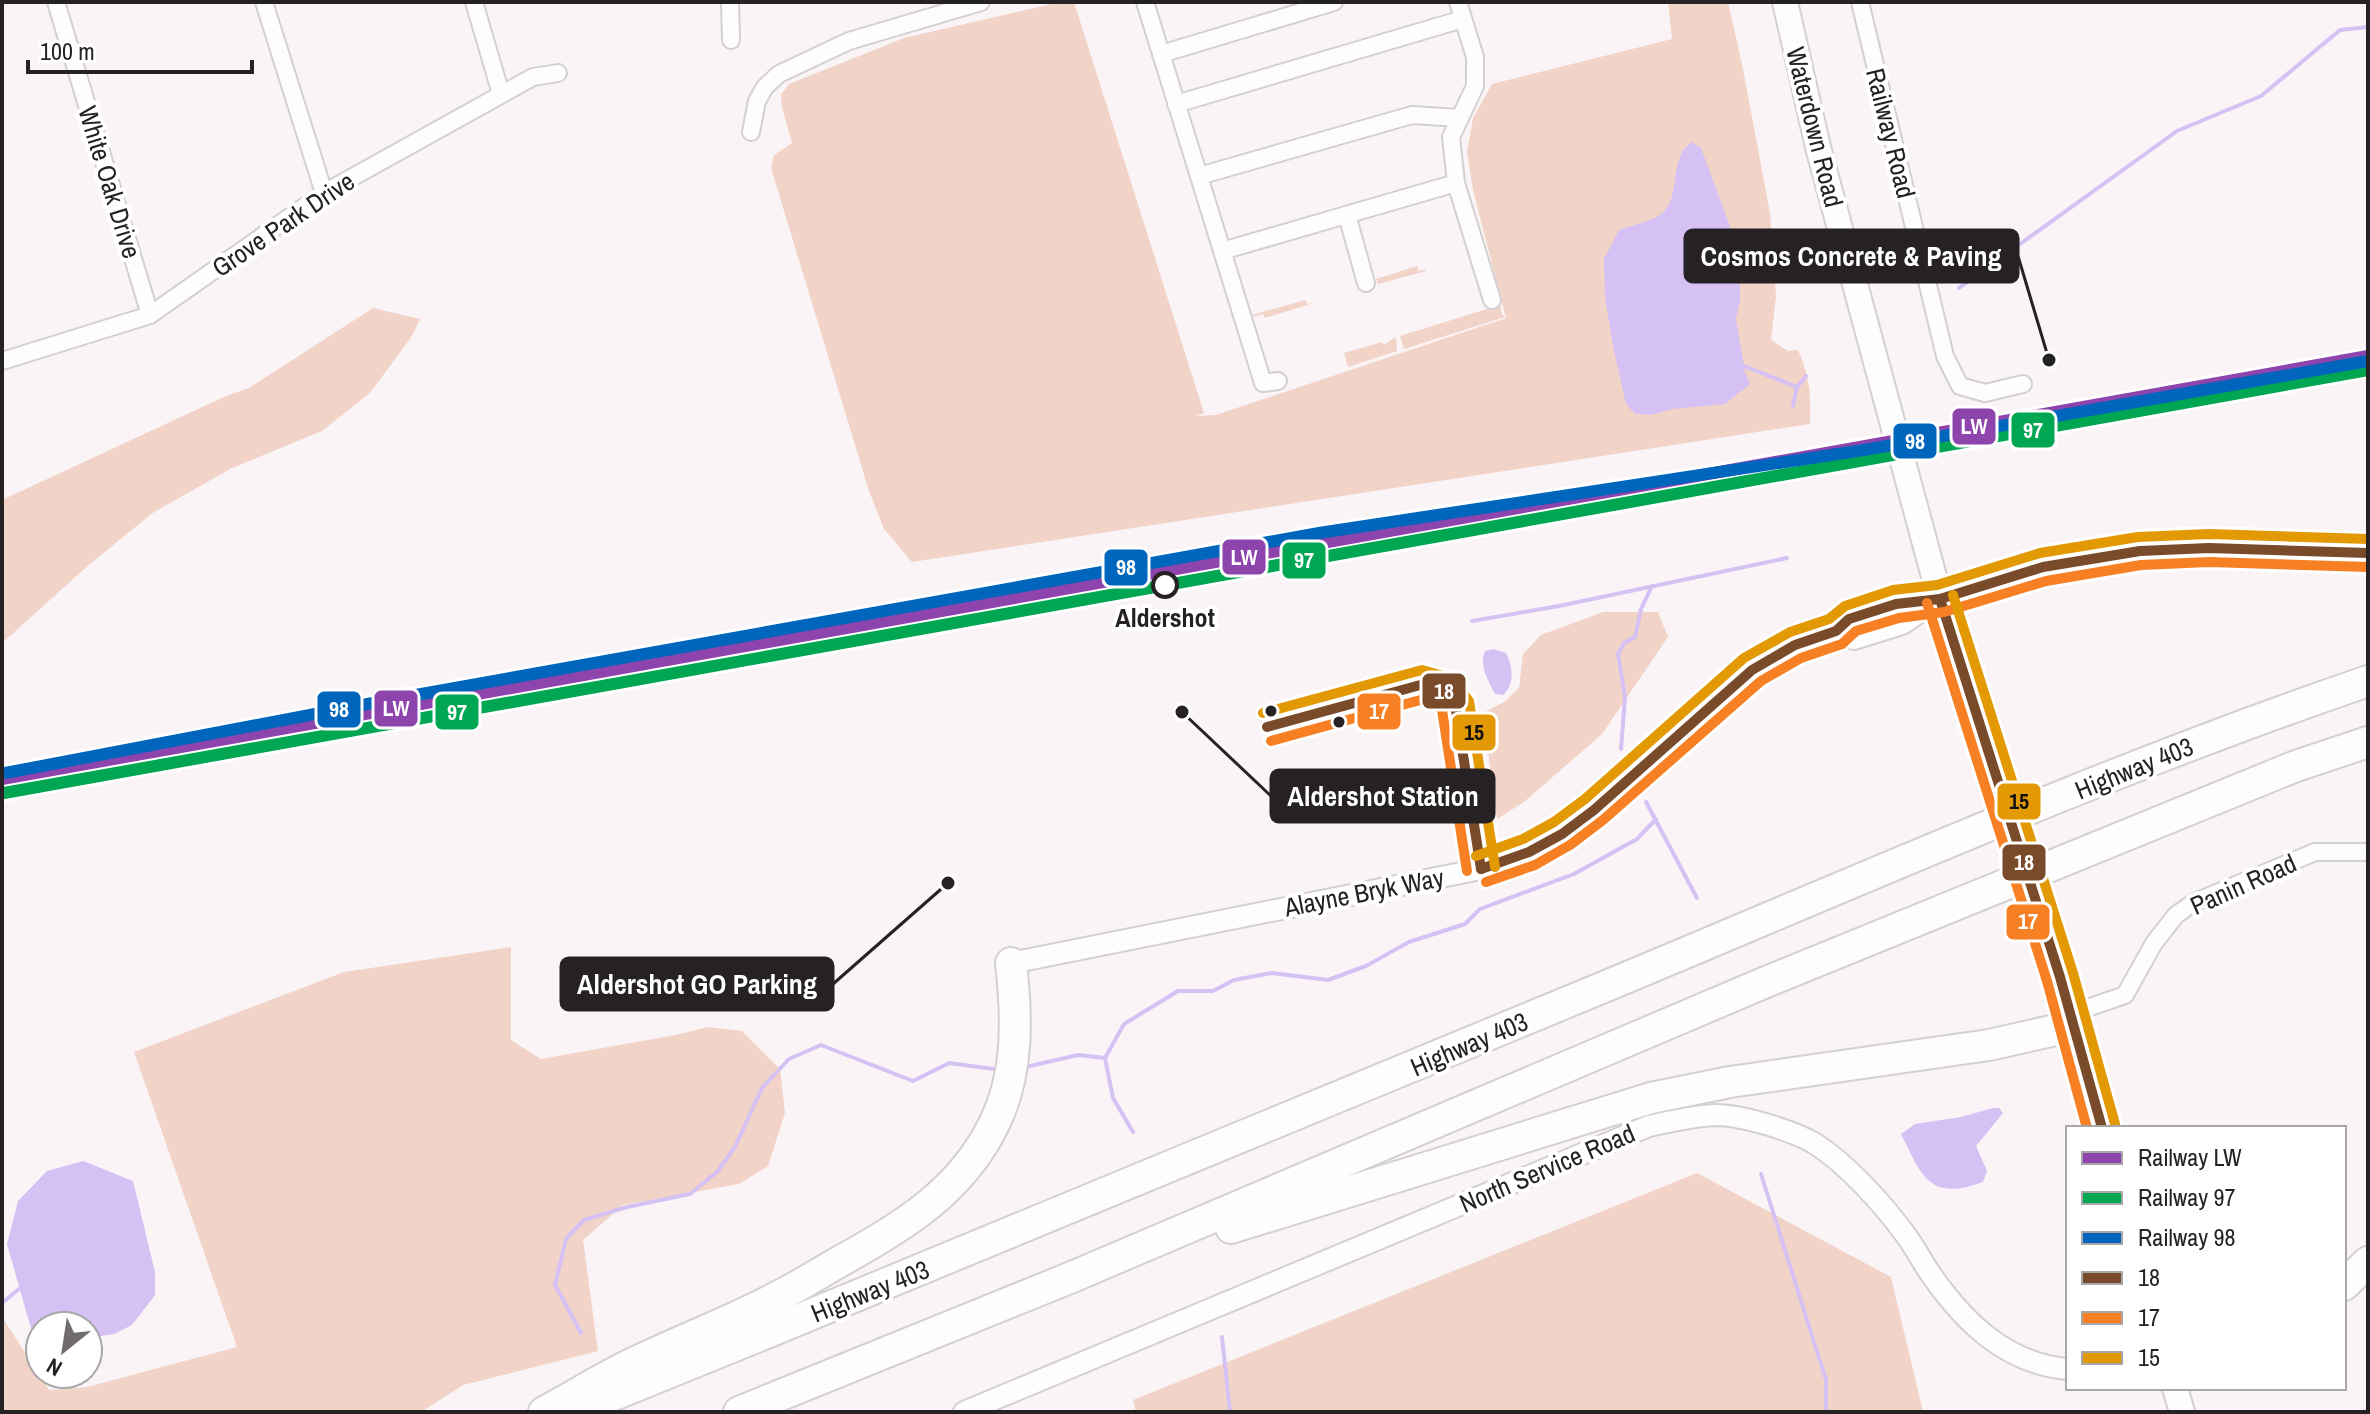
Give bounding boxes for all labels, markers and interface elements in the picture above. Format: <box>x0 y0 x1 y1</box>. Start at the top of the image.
scale bar <box>28 24 252 74</box>
text: 100 m <box>40 35 95 67</box>
street label: Waterdown Road <box>1778 43 1852 211</box>
street label: Railway Road <box>1858 64 1924 202</box>
street label: White Oak Drive <box>70 102 150 262</box>
street label: Grove Park Drive <box>205 163 361 285</box>
callout: Cosmos Concrete & Paving <box>1685 230 2018 282</box>
text: Cosmos Concrete & Paving <box>1700 237 2002 275</box>
line badge: LW <box>1951 407 1997 446</box>
text: LW <box>1960 411 1988 441</box>
line badge: 97 <box>2010 411 2056 449</box>
text: 97 <box>2023 415 2043 445</box>
line badge: 98 <box>1892 422 1938 460</box>
text: 98 <box>1905 426 1925 456</box>
line badge: LW <box>1221 538 1267 576</box>
line badge: 97 <box>1281 541 1327 580</box>
text: LW <box>1230 542 1258 572</box>
text: 97 <box>1294 545 1314 575</box>
line badge: 98 <box>1103 548 1149 587</box>
text: 98 <box>1116 552 1136 582</box>
marker: Aldershot <box>1152 572 1178 598</box>
place label: Aldershot <box>1115 600 1215 635</box>
line badge: 18 <box>1421 672 1467 710</box>
text: 18 <box>1434 676 1454 706</box>
line badge: LW <box>373 689 419 728</box>
line badge: 98 <box>316 690 362 729</box>
line badge: 17 <box>1356 692 1402 731</box>
text: LW <box>382 693 410 723</box>
line badge: 97 <box>434 693 480 731</box>
text: 98 <box>329 694 349 724</box>
text: 17 <box>1369 696 1389 726</box>
text: 97 <box>447 697 467 727</box>
unlabelled marker <box>1263 703 1279 719</box>
line badge: 15 <box>1451 713 1497 752</box>
unlabelled marker <box>1331 714 1347 730</box>
text: 15 <box>1464 717 1484 747</box>
street label: Highway 403 <box>2070 728 2198 808</box>
callout: Aldershot Station <box>1271 770 1494 822</box>
text: Aldershot Station <box>1287 777 1479 815</box>
line badge: 15 <box>1996 782 2042 821</box>
text: 15 <box>2009 786 2029 816</box>
line badge: 18 <box>2001 843 2047 882</box>
street label: Panin Road <box>2184 845 2302 923</box>
text: 18 <box>2014 847 2034 877</box>
street label: Alayne Bryk Way <box>1280 859 1447 925</box>
line badge: 17 <box>2005 903 2051 941</box>
text: 17 <box>2018 906 2038 936</box>
callout: Aldershot GO Parking <box>561 958 833 1010</box>
text: Aldershot GO Parking <box>577 965 817 1003</box>
street label: Highway 403 <box>1405 1004 1533 1084</box>
street label: North Service Road <box>1454 1115 1640 1221</box>
legend <box>2066 1126 2346 1390</box>
text: Railway LW <box>2138 1141 2242 1173</box>
text: Railway 97 <box>2138 1181 2235 1213</box>
text: Railway 98 <box>2138 1221 2235 1253</box>
street label: Highway 403 <box>806 1251 934 1331</box>
text: 18 <box>2138 1261 2160 1293</box>
text: 17 <box>2138 1301 2160 1333</box>
north arrow <box>24 1310 104 1390</box>
text: 15 <box>2138 1341 2160 1373</box>
text: N <box>41 1351 67 1384</box>

